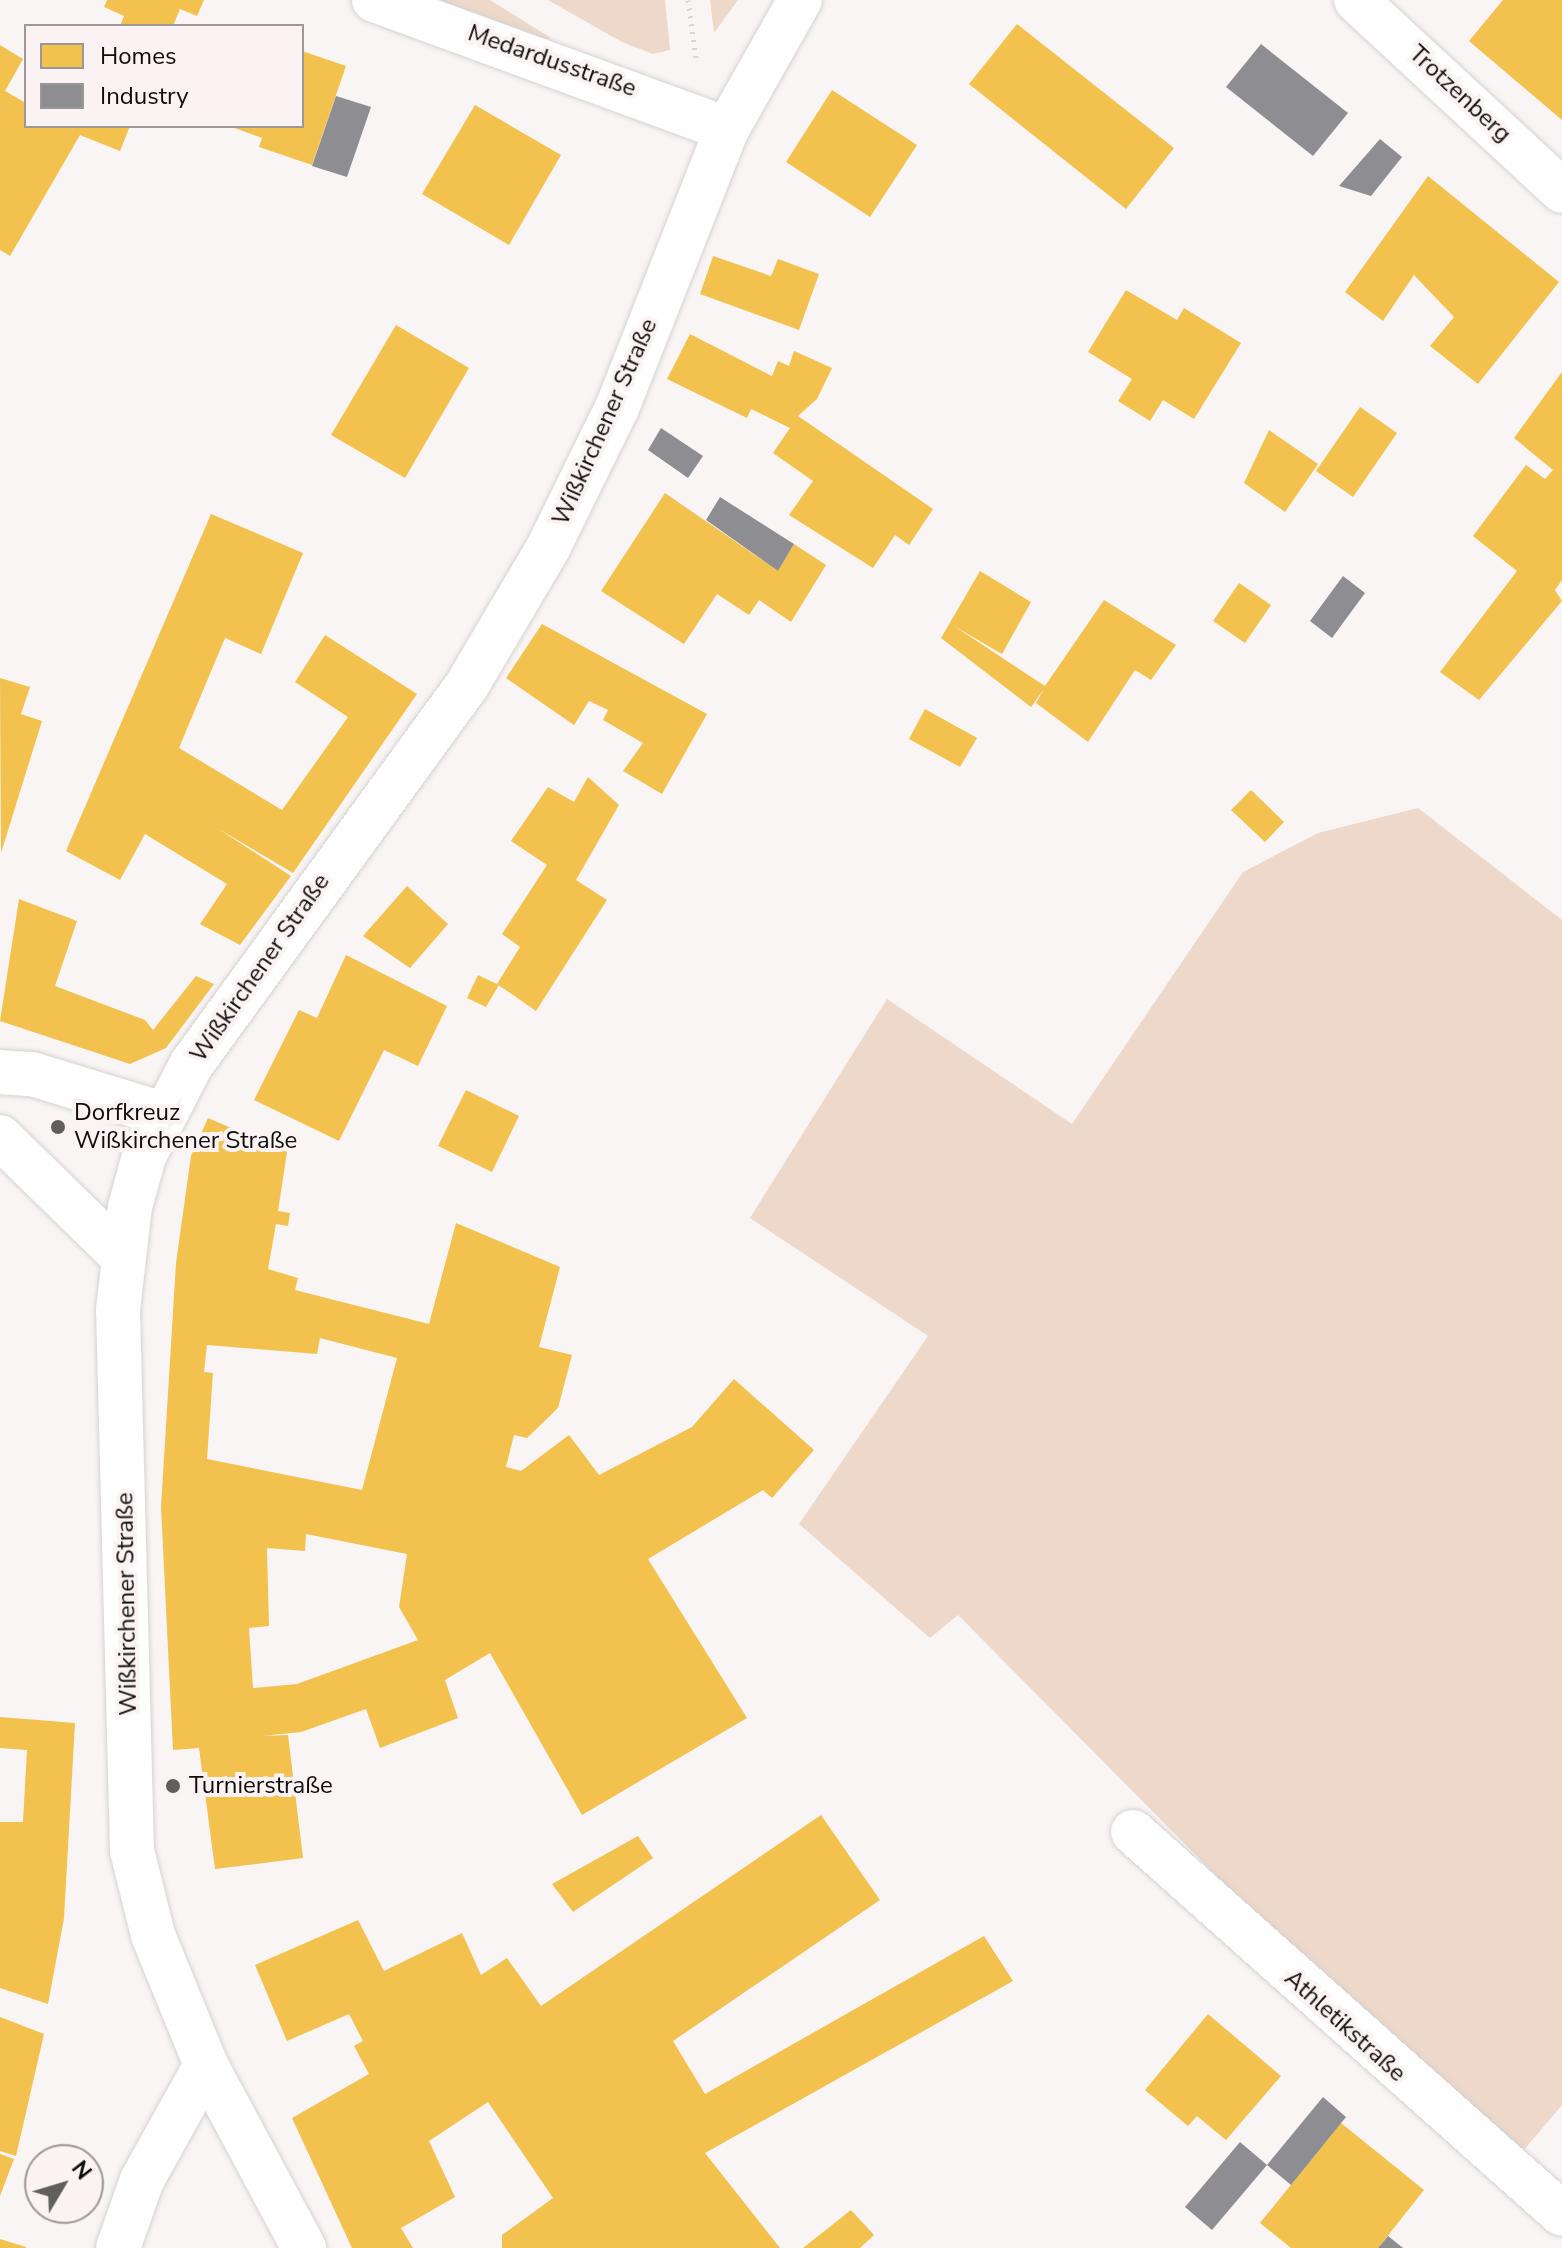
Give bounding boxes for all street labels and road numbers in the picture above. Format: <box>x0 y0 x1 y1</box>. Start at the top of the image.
street label: Medardusstraße <box>464 19 640 103</box>
street label: Trotzenberg <box>1403 39 1517 149</box>
street label: Wißkirchener Straße <box>546 314 664 530</box>
street label: Wißkirchener Straße <box>184 868 336 1068</box>
street label: Wißkirchener Straße <box>111 1492 143 1716</box>
street label: Athletikstraße <box>1278 1964 1412 2088</box>

